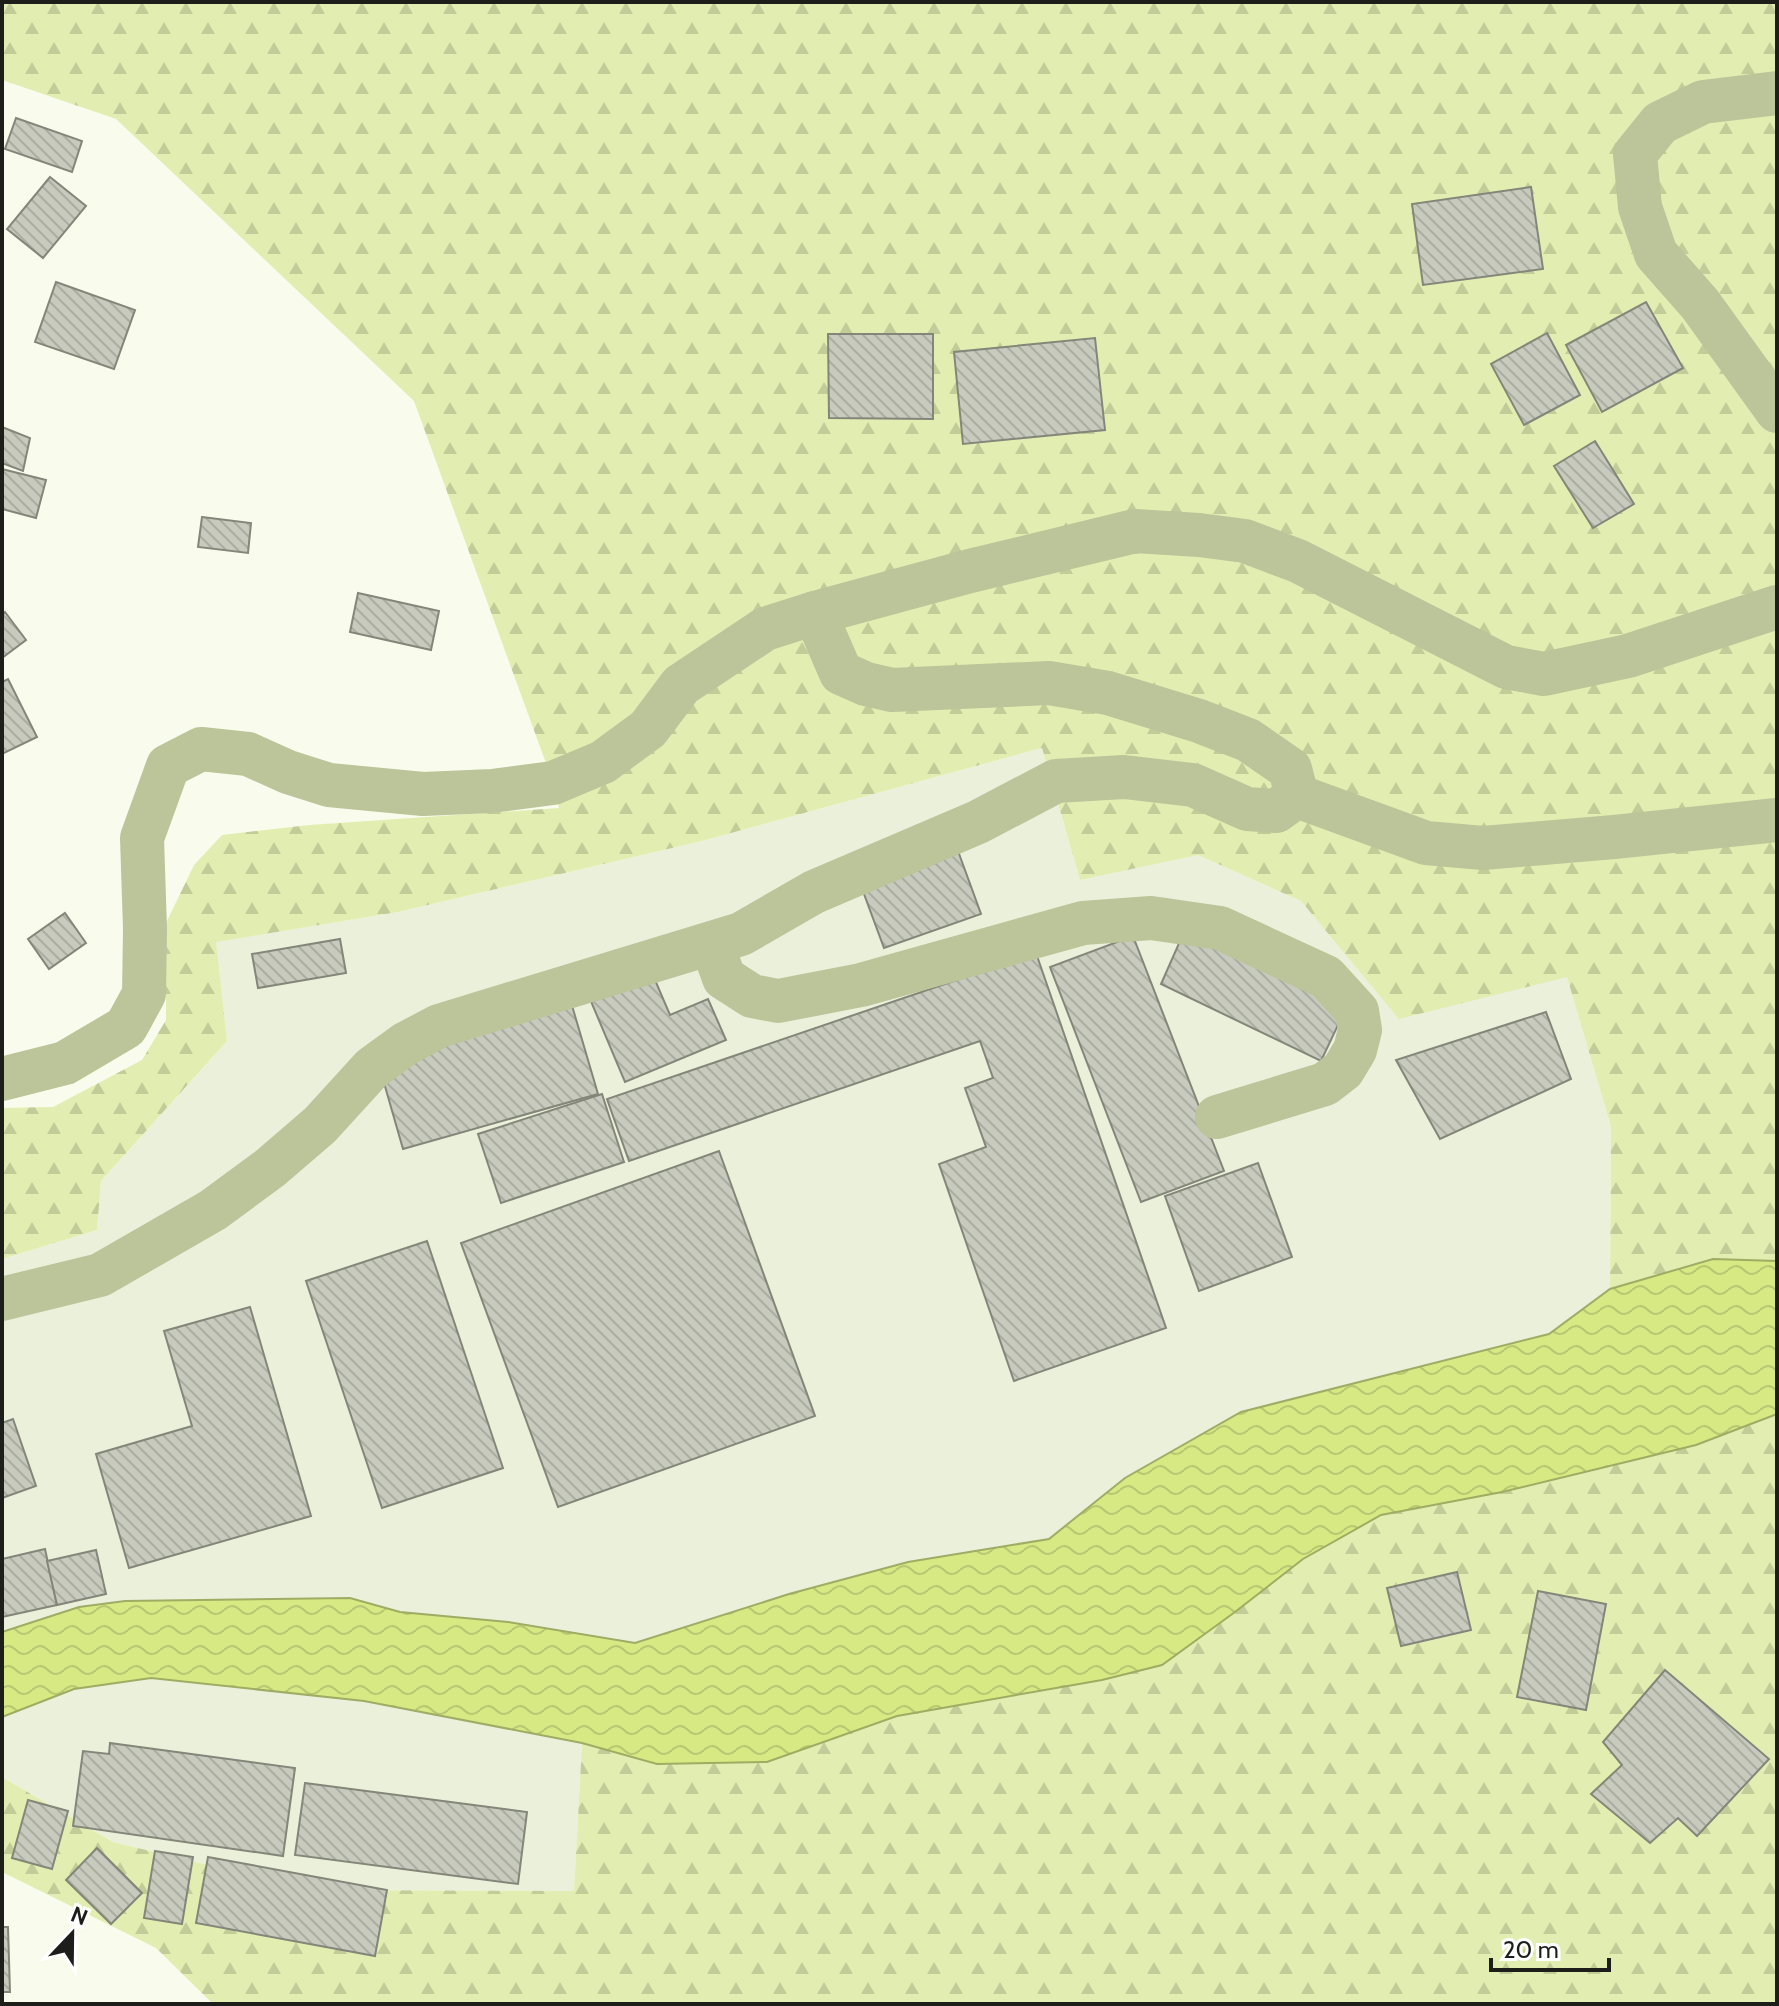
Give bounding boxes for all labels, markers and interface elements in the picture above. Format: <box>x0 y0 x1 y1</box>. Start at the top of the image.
north arrow <box>32 1894 112 1974</box>
text: N <box>67 1900 92 1931</box>
scale bar <box>1491 1922 1609 1972</box>
text: 20 m <box>1503 1935 1559 1964</box>

